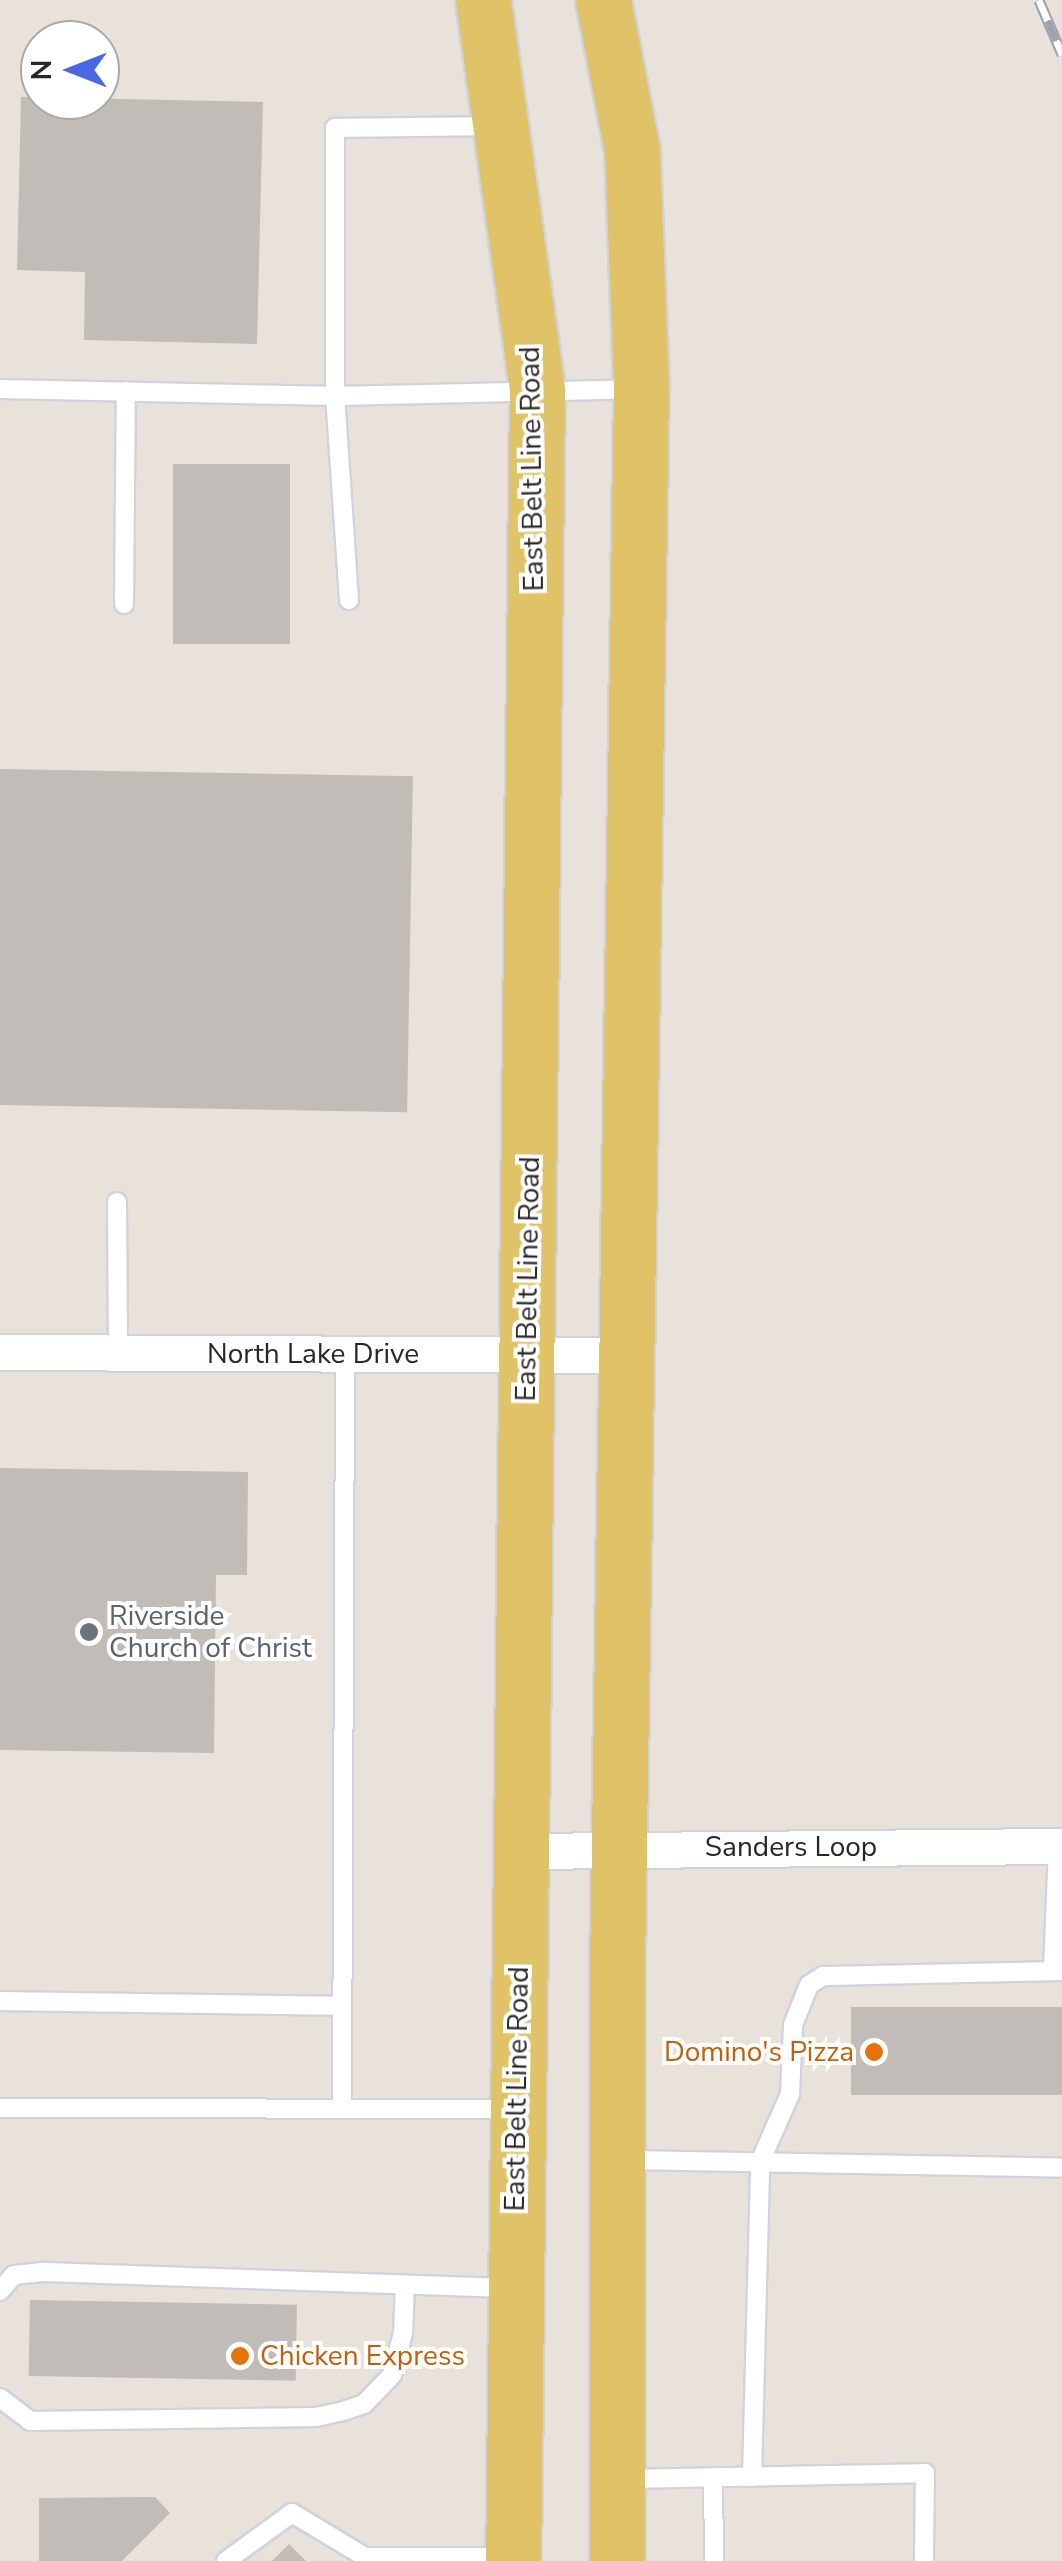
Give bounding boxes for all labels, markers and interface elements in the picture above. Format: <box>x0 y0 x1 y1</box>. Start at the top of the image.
north arrow <box>20 20 120 120</box>
text: N <box>23 60 61 80</box>
street label: East Belt Line Road <box>513 346 551 592</box>
street label: East Belt Line Road <box>509 1156 547 1402</box>
street label: North Lake Drive <box>207 1337 419 1371</box>
place label: Riverside Church of Christ <box>109 1599 312 1665</box>
marker: Riverside Church of Christ <box>78 1621 100 1643</box>
street label: Sanders Loop <box>705 1830 877 1864</box>
street label: East Belt Line Road <box>498 1966 536 2212</box>
place label: Domino's Pizza <box>664 2035 854 2069</box>
marker: Domino's Pizza <box>863 2041 885 2063</box>
place label: Chicken Express <box>260 2339 465 2373</box>
marker: Chicken Express <box>229 2345 251 2367</box>

